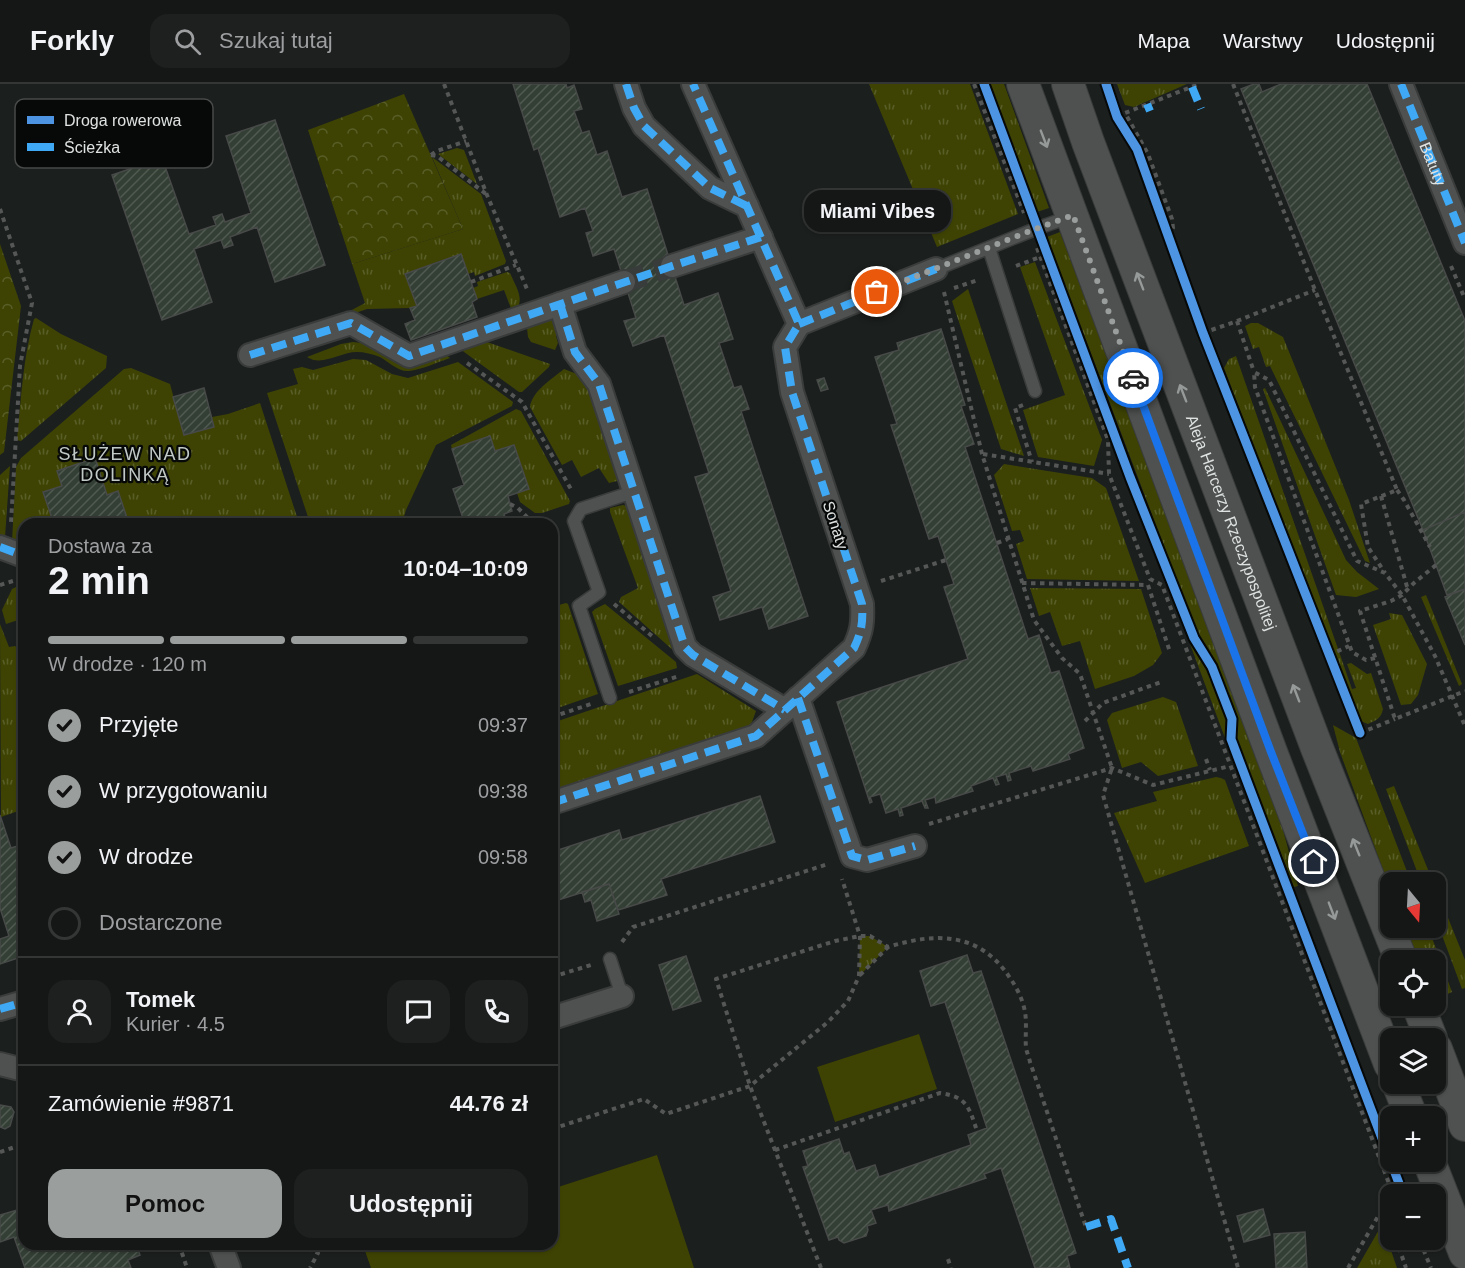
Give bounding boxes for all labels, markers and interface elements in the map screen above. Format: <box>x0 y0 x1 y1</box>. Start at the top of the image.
search box <box>150 14 570 68</box>
text: Forkly <box>30 25 114 56</box>
icon: search <box>171 25 204 58</box>
text: Szukaj tutaj <box>219 28 333 53</box>
text: Mapa <box>1138 29 1190 52</box>
text: Warstwy <box>1223 29 1303 52</box>
text: Udostępnij <box>1336 29 1435 52</box>
legend <box>15 99 213 168</box>
text: Droga rowerowa <box>64 112 181 129</box>
one-way arrow <box>1039 129 1050 148</box>
text: Ścieżka <box>64 138 120 156</box>
street label: Batuty <box>1416 140 1449 188</box>
callout: Miami Vibes <box>804 190 950 232</box>
text: Miami Vibes <box>820 200 935 222</box>
pin <box>851 266 902 317</box>
one-way arrow <box>1134 272 1145 291</box>
icon: bag <box>860 275 893 308</box>
courier <box>1103 348 1163 408</box>
icon: car <box>1117 362 1150 395</box>
one-way arrow <box>1177 384 1188 402</box>
street label: Aleja Harcerzy Rzeczypospolitej <box>1183 413 1280 633</box>
district label: SŁUŻEW NAD DOLINKĄ <box>58 444 192 485</box>
street label: Sonaty <box>820 499 851 551</box>
text: Dostawa za <box>48 535 153 557</box>
text: 10:04–10:09 <box>403 556 528 581</box>
text: 2 min <box>48 559 150 602</box>
text: W drodze · 120 m <box>48 653 207 675</box>
one-way arrow <box>1290 684 1301 703</box>
icon: check <box>48 709 81 742</box>
text: Przyjęte <box>99 712 178 737</box>
text: 09:37 <box>478 714 528 736</box>
icon: check <box>48 775 81 808</box>
text: W przygotowaniu <box>99 778 268 803</box>
text: 09:38 <box>478 780 528 802</box>
pin <box>1288 836 1339 887</box>
one-way arrow <box>1350 838 1361 857</box>
icon: check <box>48 841 81 874</box>
text: W drodze <box>99 844 193 869</box>
icon: home <box>1297 845 1330 878</box>
text: 09:58 <box>478 846 528 868</box>
north arrow <box>1380 872 1446 938</box>
map controls <box>1380 872 1446 1250</box>
one-way arrow <box>1327 901 1338 920</box>
text: Dostarczone <box>99 910 223 935</box>
button: locate <box>1380 950 1446 1016</box>
button: person <box>48 980 111 1043</box>
button: chat <box>387 980 450 1043</box>
button: phone <box>465 980 528 1043</box>
text: Tomek <box>126 987 195 1012</box>
text: Kurier · 4.5 <box>126 1013 225 1035</box>
button: layers <box>1380 1028 1446 1094</box>
text: Zamówienie #9871 <box>48 1091 234 1116</box>
text: 44.76 zł <box>450 1091 528 1116</box>
button: + <box>1380 1106 1446 1172</box>
button: Pomoc <box>48 1169 282 1238</box>
button: Udostępnij <box>294 1169 528 1238</box>
button: − <box>1380 1184 1446 1250</box>

